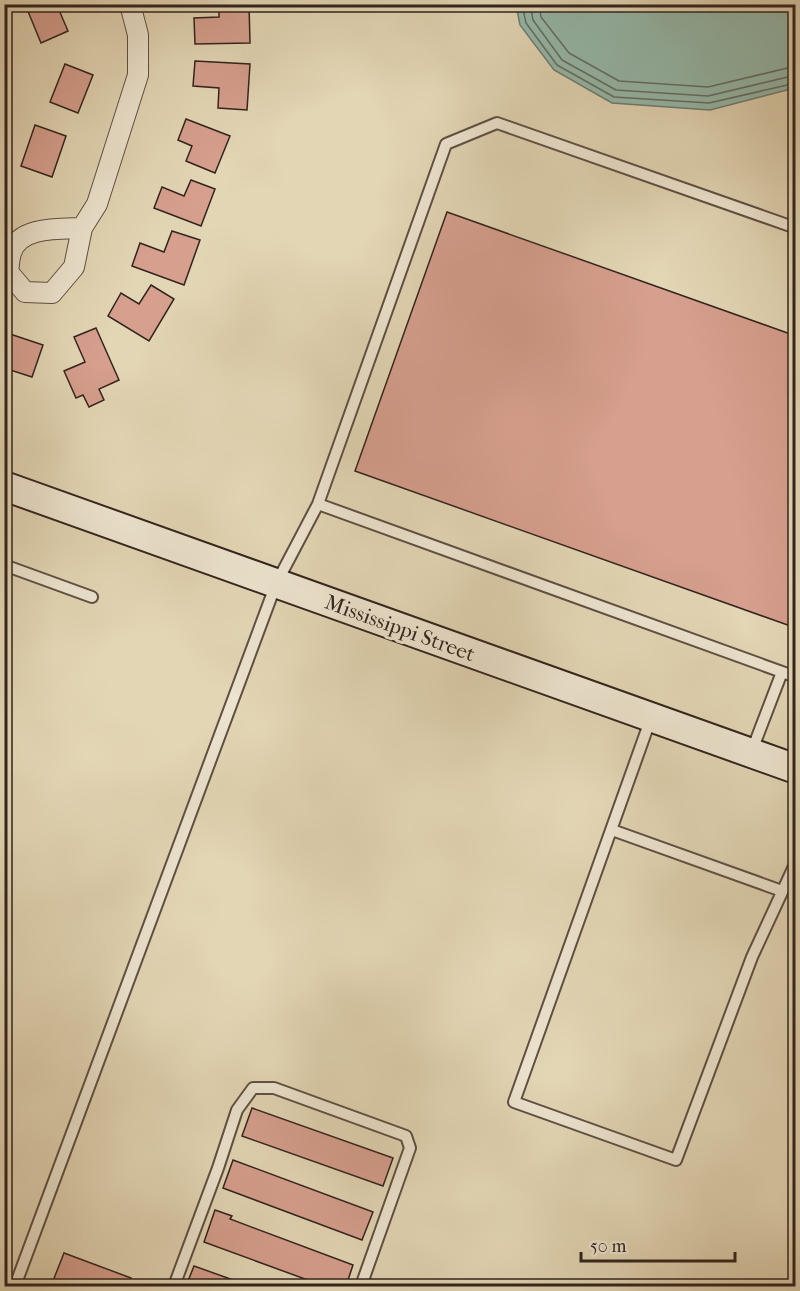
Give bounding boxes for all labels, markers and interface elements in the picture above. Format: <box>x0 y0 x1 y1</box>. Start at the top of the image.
street label: Mississippi Street <box>322 590 479 666</box>
scale bar <box>581 1225 736 1263</box>
text: 50 m <box>590 1236 627 1257</box>

